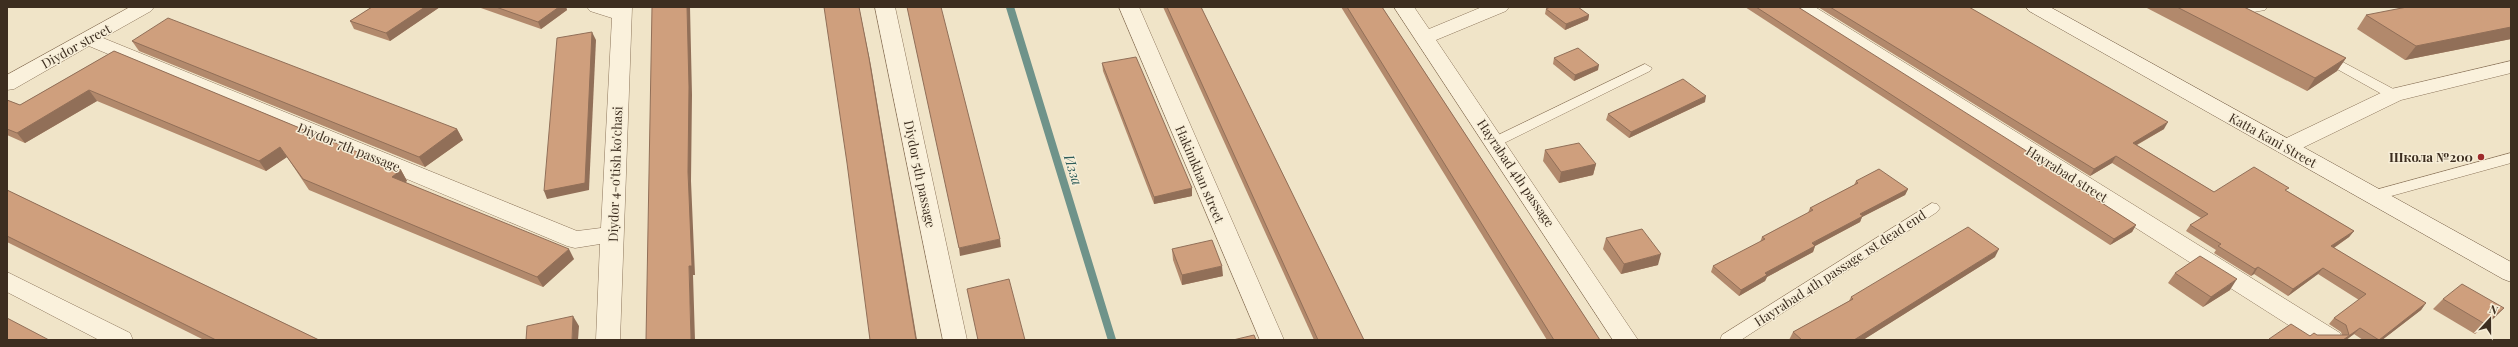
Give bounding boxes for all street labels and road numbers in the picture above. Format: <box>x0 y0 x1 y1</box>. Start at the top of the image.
street label: Diydor street <box>38 19 114 72</box>
street label: Diydor 4-o'tish ko'chasi <box>604 106 625 242</box>
street label: Katta Kani Street <box>2226 108 2321 171</box>
street label: Hayrabad 4th passage <box>1474 115 1559 230</box>
street label: Diydor 7th passage <box>295 118 403 175</box>
street label: Diydor 5th passage <box>901 119 940 230</box>
street label: Hakimkhаn street <box>1172 122 1229 226</box>
street label: Hayrabad street <box>2023 142 2112 206</box>
street label: Hayrabad 4th passage 1st dead end <box>1751 205 1929 330</box>

